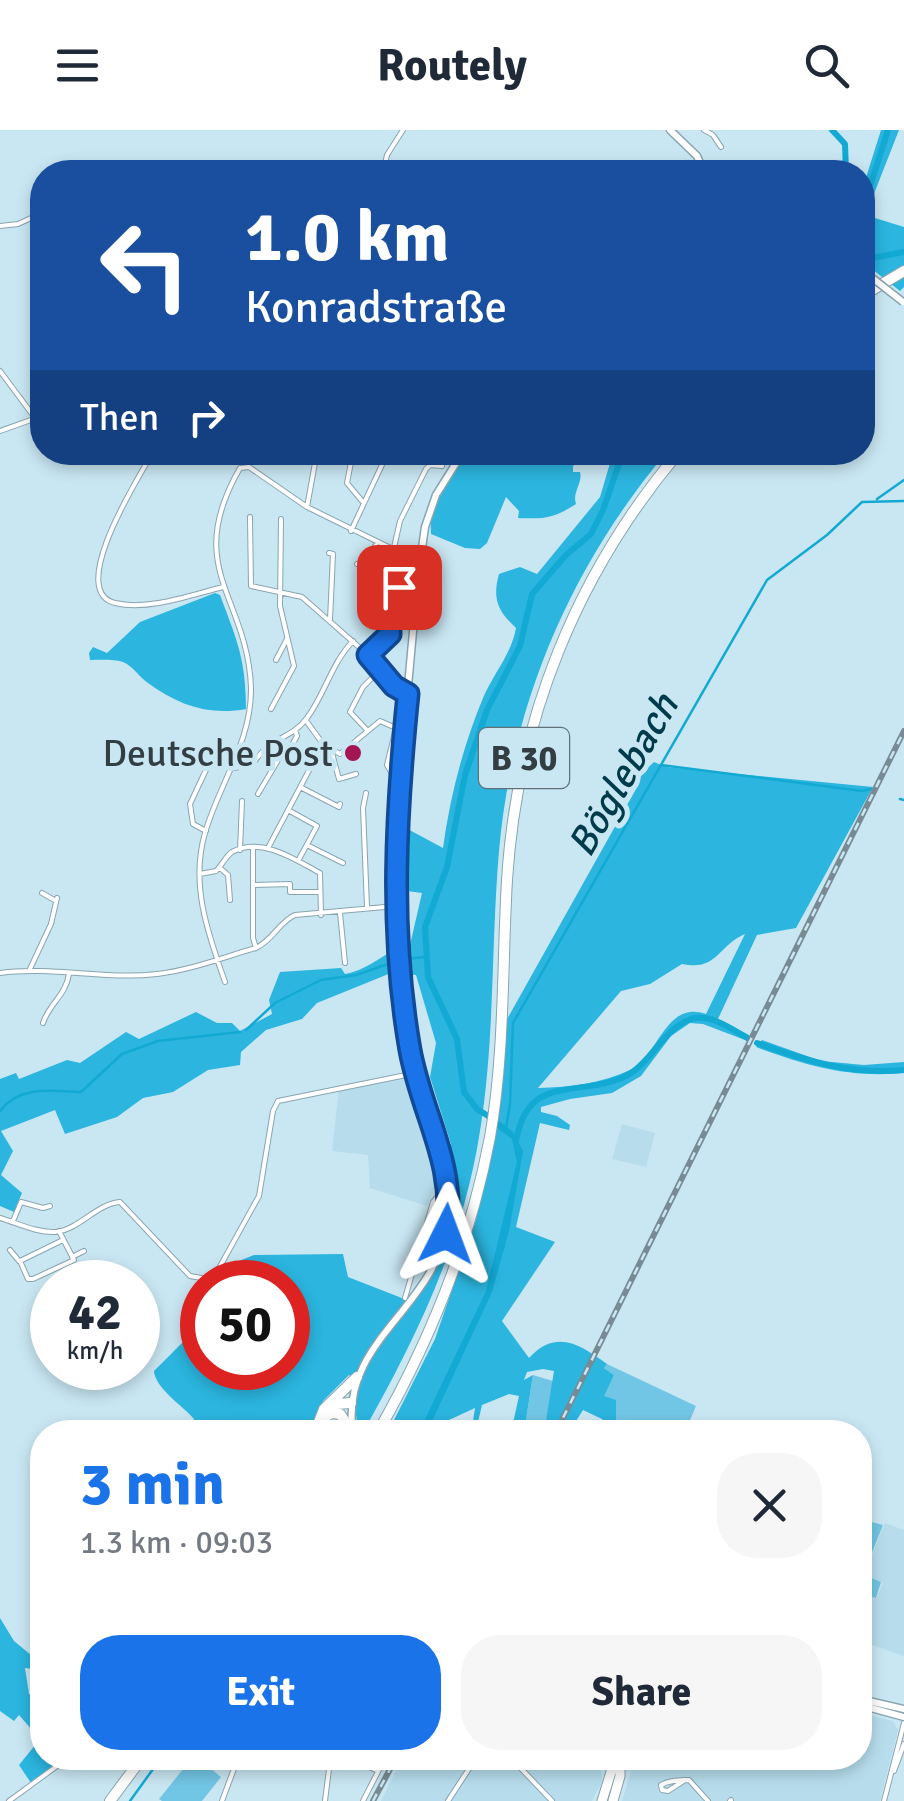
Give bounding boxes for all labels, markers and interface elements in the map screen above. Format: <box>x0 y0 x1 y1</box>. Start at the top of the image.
icon: menu <box>50 38 105 93</box>
text: Routely <box>377 38 527 93</box>
icon: search <box>799 38 854 93</box>
text: 1.0 km <box>245 194 449 280</box>
icon: left <box>80 200 210 330</box>
text: Konradstraße <box>245 280 507 335</box>
icon: right <box>179 390 234 445</box>
text: Then <box>80 394 159 441</box>
pin <box>357 545 442 630</box>
icon: arrive <box>372 560 427 615</box>
water label: Böglebach <box>557 684 690 865</box>
road number: B 30 <box>479 728 569 788</box>
place label: Deutsche Post <box>102 730 333 777</box>
marker: Deutsche Post <box>342 742 364 764</box>
position arrow <box>394 1182 498 1286</box>
speed limit sign: 50 <box>180 1260 310 1390</box>
text: 42 <box>68 1282 122 1344</box>
text: km/h <box>67 1335 123 1366</box>
text: 3 min <box>80 1448 225 1522</box>
button: close <box>717 1453 822 1558</box>
text: 1.3 km · 09:03 <box>80 1523 273 1562</box>
button: Exit <box>80 1635 441 1750</box>
button: Share <box>461 1635 822 1750</box>

